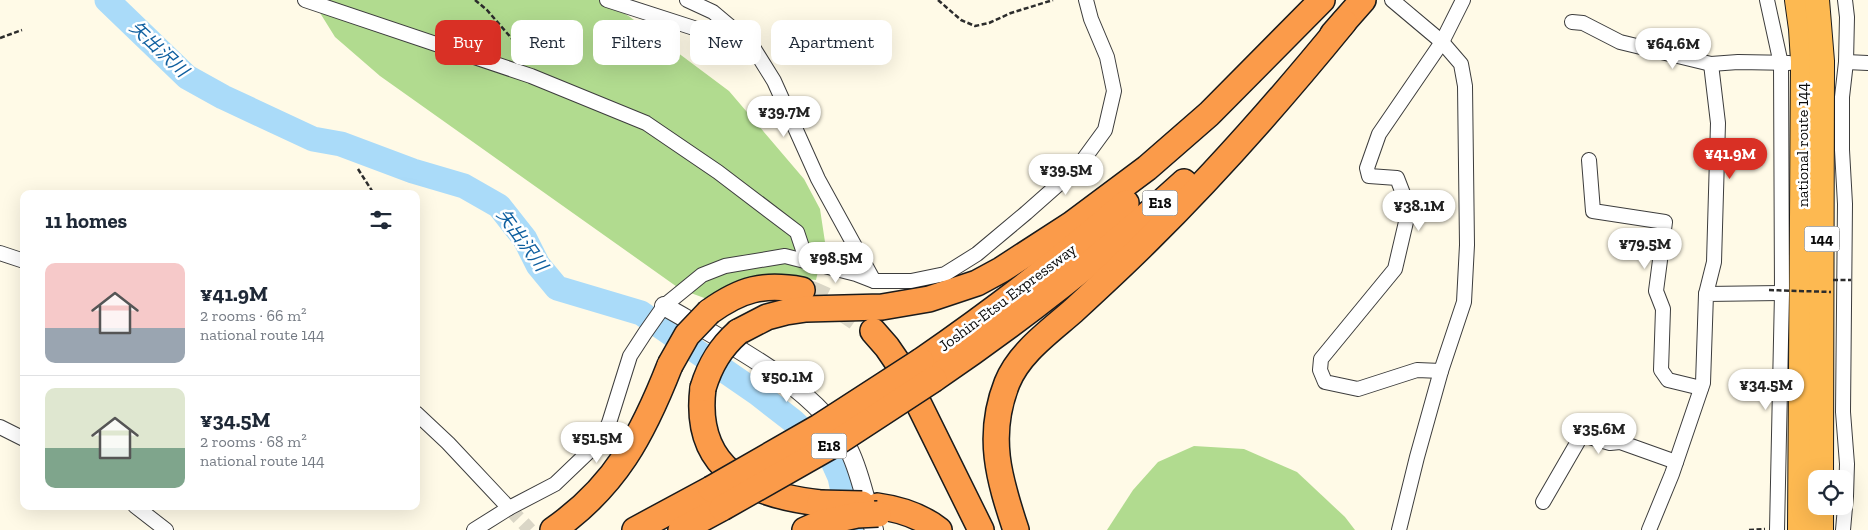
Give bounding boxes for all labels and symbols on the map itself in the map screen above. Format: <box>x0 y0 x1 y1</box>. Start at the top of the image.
water label: 矢出沢川 <box>125 16 194 83</box>
pin: ¥64.6M <box>1632 28 1714 70</box>
street label: national route 144 <box>1793 82 1812 207</box>
pin: ¥39.7M <box>743 96 825 138</box>
pin: ¥41.9M <box>1689 138 1771 180</box>
pin: ¥39.5M <box>1025 154 1107 196</box>
road number: E18 <box>1142 190 1178 216</box>
pin: ¥38.1M <box>1378 190 1460 232</box>
water label: 矢出沢川 <box>492 204 553 277</box>
road number: 144 <box>1804 226 1840 252</box>
pin: ¥79.5M <box>1604 228 1686 270</box>
street label: Joshin-Etsu Expressway <box>935 239 1080 355</box>
pin: ¥98.5M <box>795 242 877 284</box>
pin: ¥50.1M <box>746 360 828 403</box>
pin: ¥34.5M <box>1725 368 1807 411</box>
pin: ¥35.6M <box>1558 412 1640 455</box>
pin: ¥51.5M <box>556 422 638 464</box>
road number: E18 <box>812 434 846 458</box>

